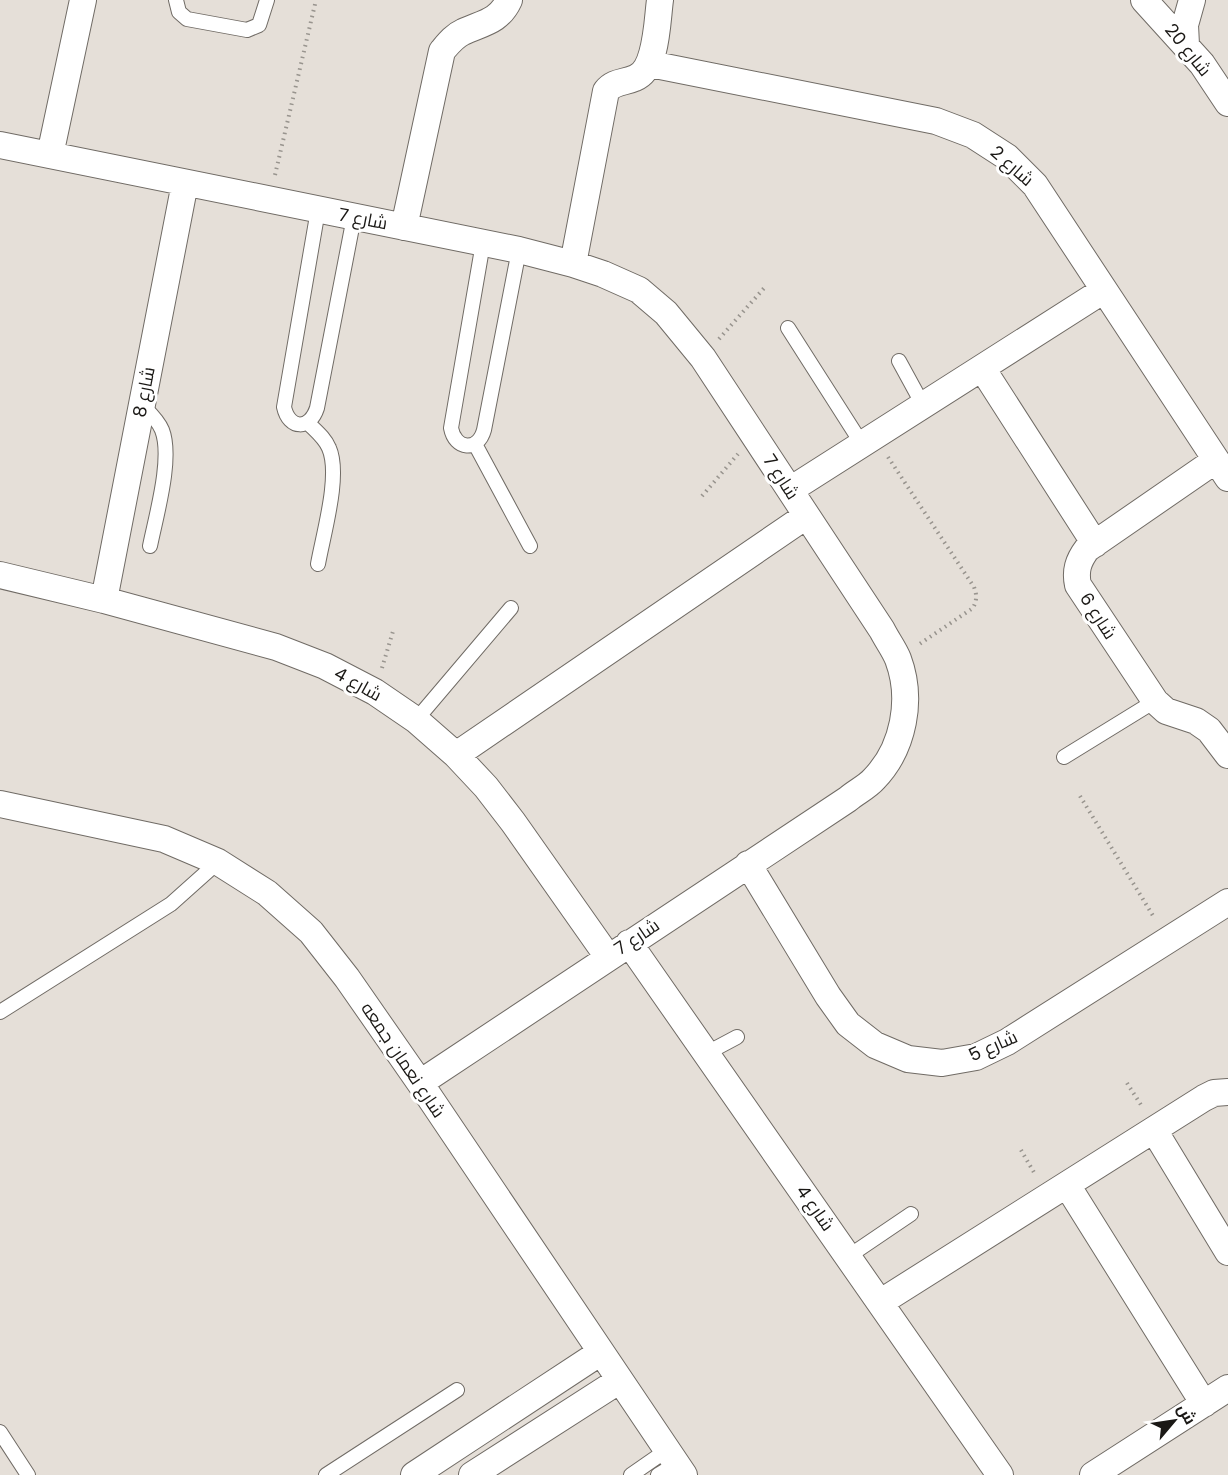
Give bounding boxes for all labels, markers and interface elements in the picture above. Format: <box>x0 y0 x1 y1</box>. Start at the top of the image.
street label: شارع 20 <box>1159 18 1217 81</box>
street label: شارع 2 <box>985 140 1039 191</box>
street label: شارع 7 <box>336 202 390 236</box>
street label: شارع 8 <box>126 364 161 419</box>
street label: شارع 7 <box>757 449 805 504</box>
street label: شارع 6 <box>1074 587 1123 644</box>
street label: شارع 4 <box>330 660 387 707</box>
street label: شارع 7 <box>609 912 664 961</box>
street label: شارع نعمان جمعه <box>356 997 451 1122</box>
street label: شارع 5 <box>964 1024 1021 1067</box>
street label: شارع 4 <box>791 1180 840 1236</box>
north arrow <box>1144 1391 1204 1451</box>
text: ش <box>1172 1399 1202 1429</box>

